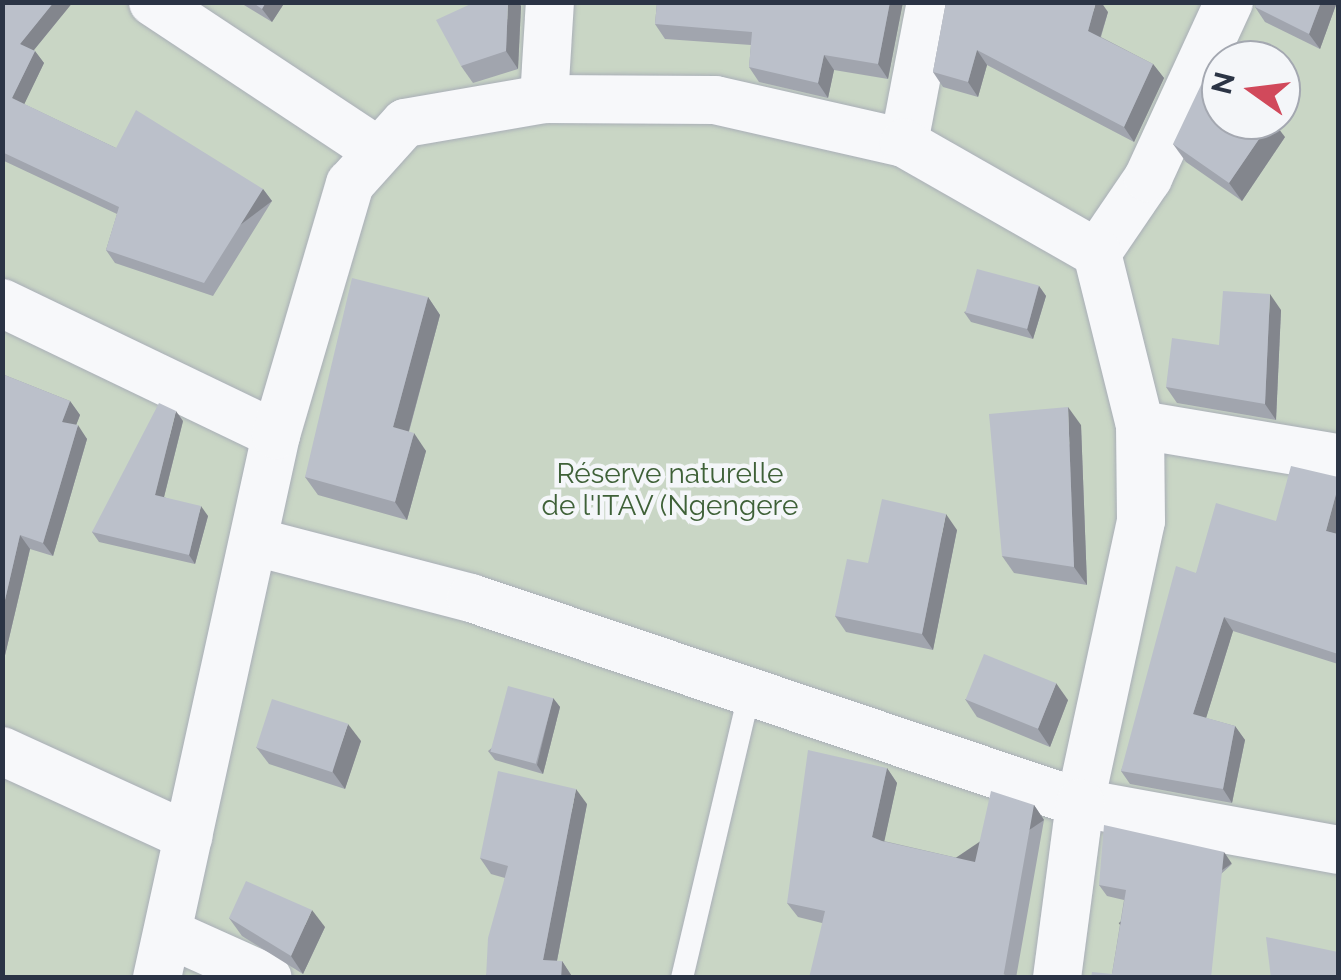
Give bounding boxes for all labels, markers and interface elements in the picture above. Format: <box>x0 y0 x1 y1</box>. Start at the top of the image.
north arrow <box>1201 40 1301 140</box>
text: N <box>1205 69 1242 97</box>
park label: Réserve naturelle de l'ITAV (Ngengere <box>541 457 799 523</box>

